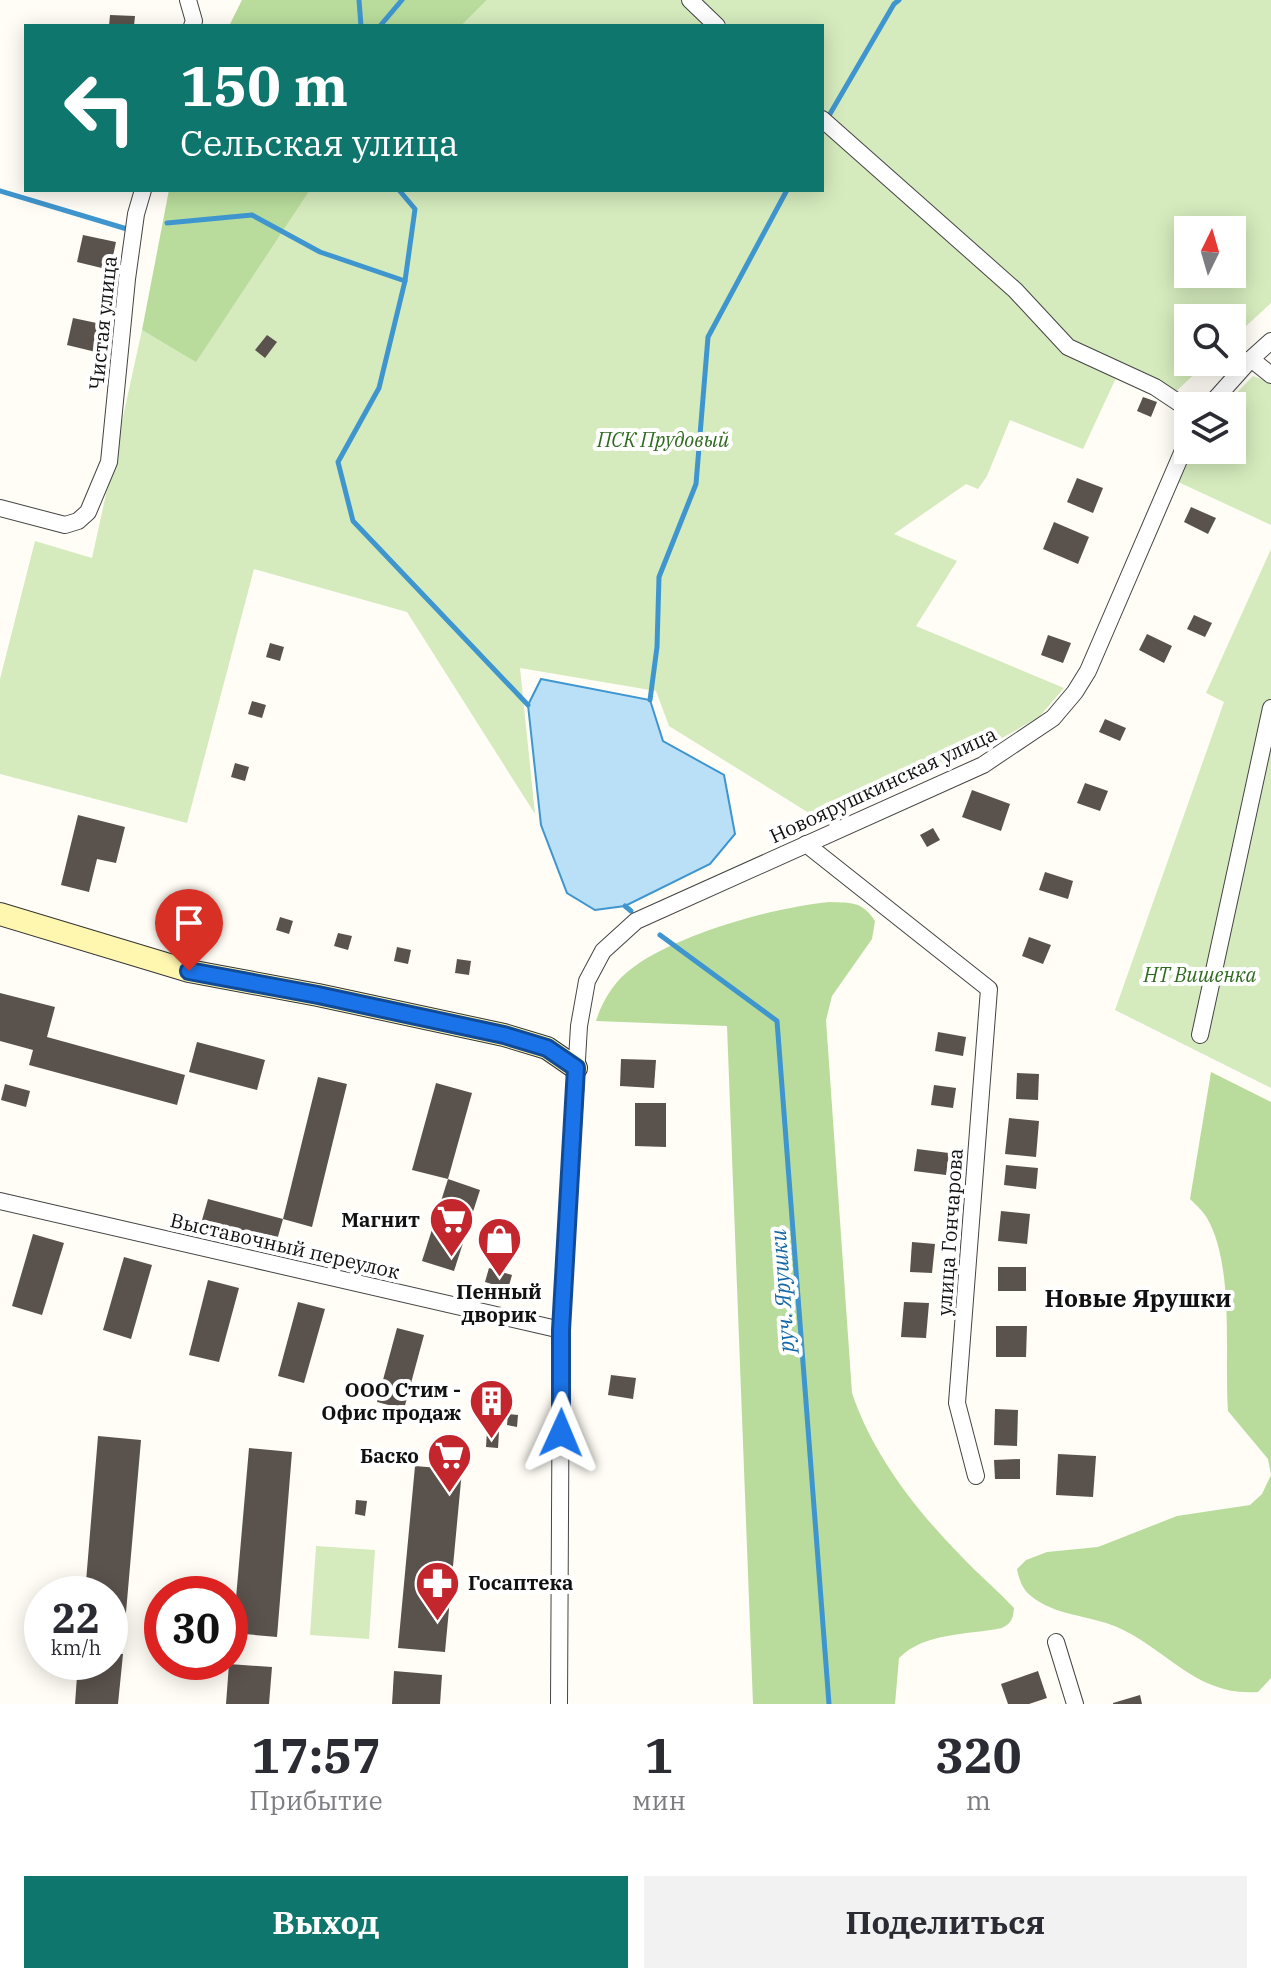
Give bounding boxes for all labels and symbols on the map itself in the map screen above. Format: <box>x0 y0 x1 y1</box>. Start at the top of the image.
north arrow <box>1174 216 1246 288</box>
street label: Чистая улица <box>82 254 123 391</box>
park label: ПСК Прудовый <box>596 426 730 453</box>
street label: Новоярушкинская улица <box>765 720 1001 849</box>
pin <box>155 889 223 971</box>
park label: НТ Вишенка <box>1143 961 1257 988</box>
street label: улица Гончарова <box>930 1147 969 1317</box>
supermarket icon: Магнит <box>427 1196 475 1259</box>
street label: Выставочный переулок <box>168 1206 403 1285</box>
place label: Магнит <box>341 1206 420 1233</box>
shop icon: Пенный дворик <box>475 1216 523 1279</box>
water label: руч. Ярушки <box>763 1228 800 1356</box>
place label: Пенный дворик <box>456 1278 542 1328</box>
district label: Новые Ярушки <box>1045 1282 1231 1314</box>
place label: ООО Стим - Офис продаж <box>321 1376 461 1426</box>
building icon: ООО Стим - Офис продаж <box>468 1377 516 1440</box>
position arrow <box>519 1391 603 1475</box>
supermarket icon: Баско <box>426 1432 474 1495</box>
place label: Баско <box>360 1442 419 1469</box>
pharmacy icon: Госаптека <box>413 1559 461 1622</box>
place label: Госаптека <box>468 1569 573 1596</box>
speed limit sign: 30 <box>144 1576 248 1680</box>

